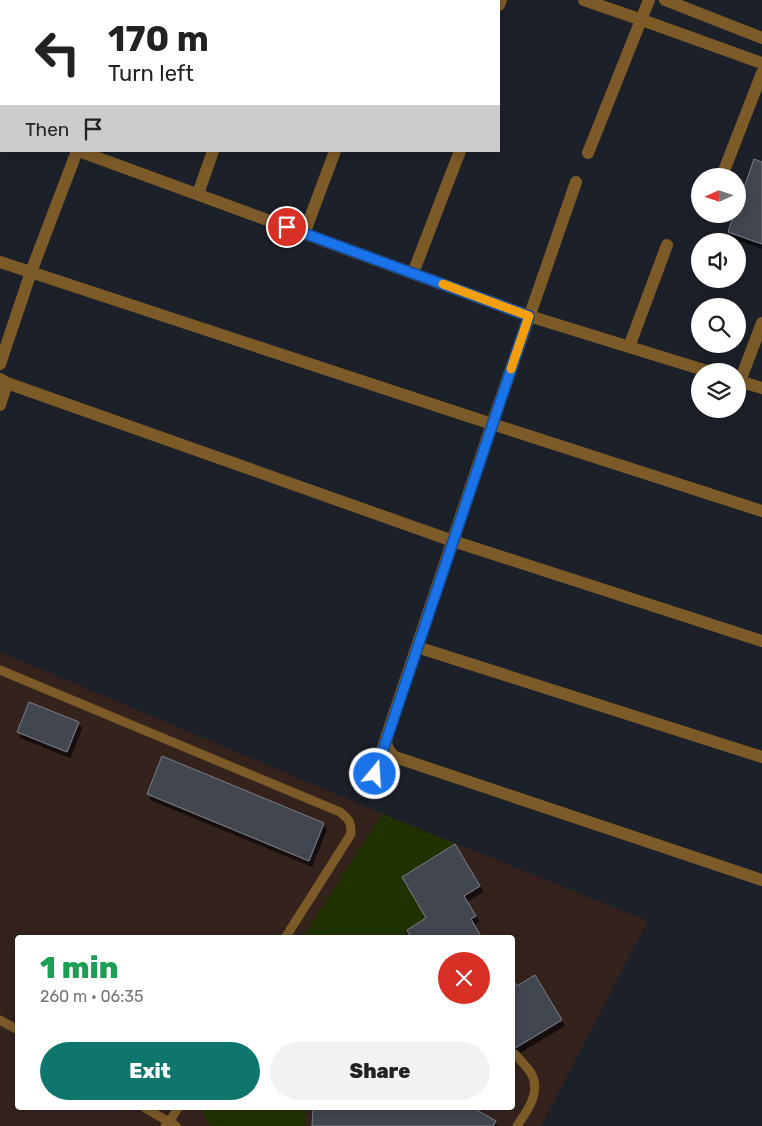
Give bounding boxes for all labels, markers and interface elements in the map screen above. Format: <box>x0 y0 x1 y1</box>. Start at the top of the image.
text: 170 m <box>108 18 209 60</box>
icon: left <box>25 20 90 85</box>
text: Turn left <box>108 60 194 87</box>
icon: arrive <box>79 115 107 143</box>
text: Then <box>25 118 69 141</box>
north arrow <box>691 168 746 222</box>
map controls <box>691 168 746 418</box>
pin <box>266 206 308 248</box>
icon: arrive <box>273 213 301 241</box>
button: sound <box>691 233 746 288</box>
button: search <box>691 298 746 353</box>
button: layers <box>691 363 746 418</box>
position arrow <box>348 747 400 799</box>
text: 1 min <box>40 950 118 986</box>
button: close <box>438 952 490 1004</box>
text: 260 m · 06:35 <box>40 987 144 1006</box>
button: Exit <box>40 1042 260 1100</box>
button: Share <box>270 1042 490 1100</box>

